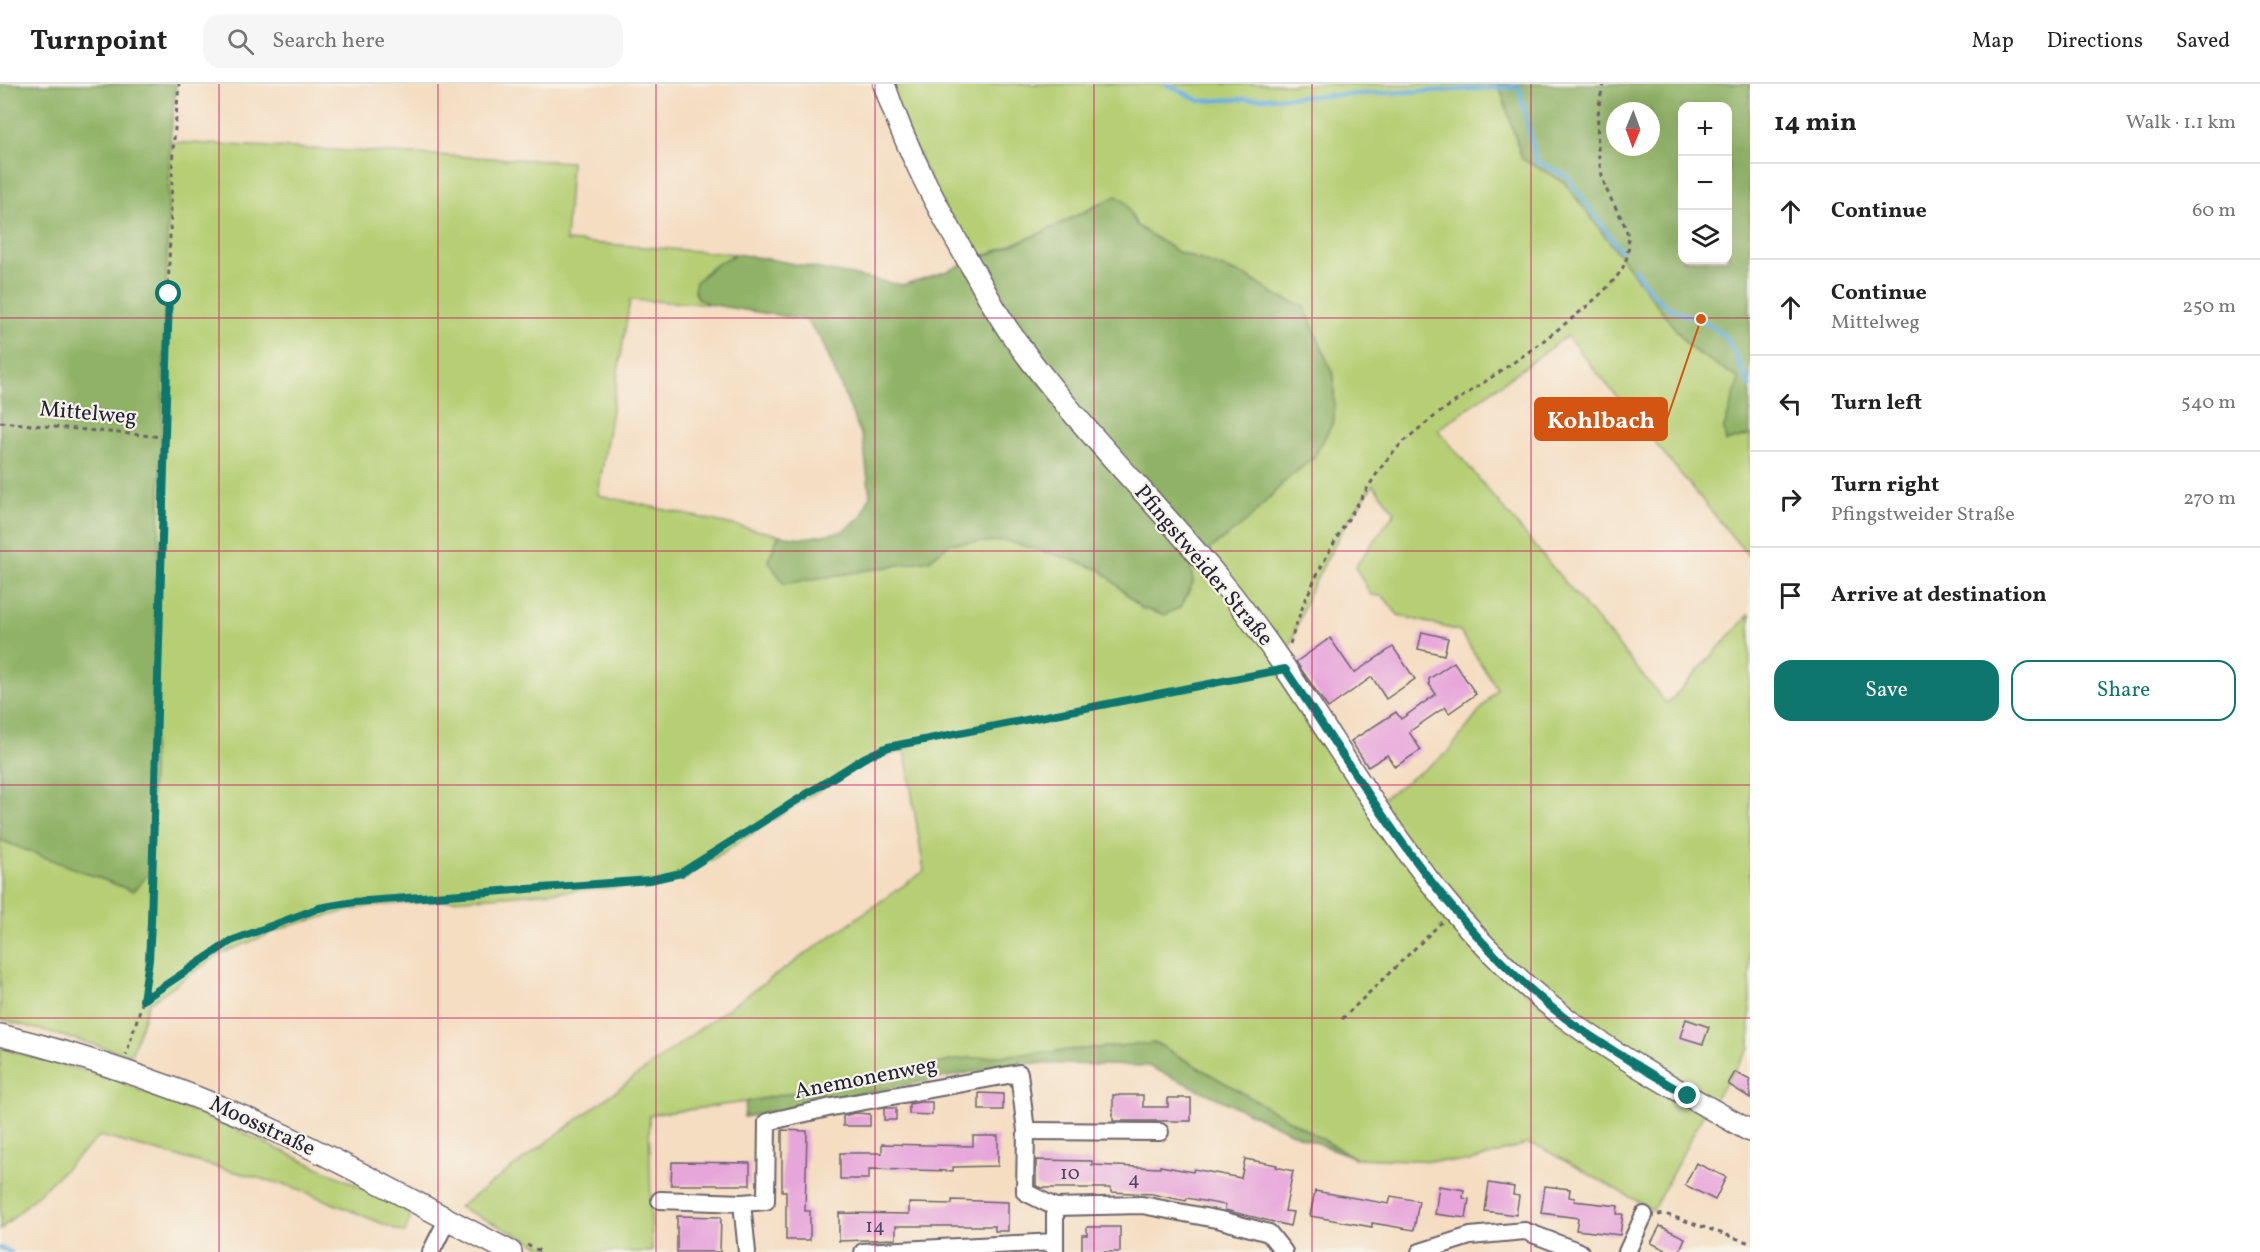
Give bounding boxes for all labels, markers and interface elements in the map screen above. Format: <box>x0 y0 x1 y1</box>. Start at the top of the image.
search box <box>203 14 623 68</box>
text: Turnpoint <box>30 22 167 61</box>
icon: search <box>224 25 257 58</box>
text: Search here <box>272 26 385 57</box>
text: Map <box>1972 27 2014 56</box>
text: Directions <box>2047 27 2143 56</box>
text: Saved <box>2176 27 2230 56</box>
north arrow <box>1606 102 1660 156</box>
map controls <box>1678 102 1732 264</box>
button: + <box>1678 102 1732 156</box>
text: 14 min <box>1774 105 1857 141</box>
text: Walk · 1.1 km <box>2126 109 2236 137</box>
button: − <box>1678 156 1732 210</box>
icon: ahead <box>1774 195 1807 228</box>
text: Continue <box>1831 196 1927 227</box>
text: 60 m <box>2192 197 2236 225</box>
button: layers <box>1678 210 1732 264</box>
text: Continue <box>1831 278 1927 309</box>
route start <box>155 280 181 306</box>
icon: ahead <box>1774 291 1807 324</box>
text: 250 m <box>2182 293 2236 321</box>
text: Mittelweg <box>1831 309 1920 337</box>
icon: left <box>1774 387 1807 420</box>
text: Turn left <box>1831 388 1922 419</box>
text: 540 m <box>2181 389 2236 417</box>
street label: Mittelweg <box>38 394 138 434</box>
callout: Kohlbach <box>1535 398 1667 440</box>
text: Kohlbach <box>1547 405 1655 439</box>
text: Turn right <box>1831 470 1939 501</box>
street label: Pfingstweider Straße <box>1126 479 1280 653</box>
icon: right <box>1774 483 1807 516</box>
text: 270 m <box>2183 485 2236 513</box>
text: Pfingstweider Straße <box>1831 501 2015 529</box>
icon: arrive <box>1774 579 1807 612</box>
text: Arrive at destination <box>1831 580 2047 611</box>
button: Save <box>1774 660 1999 721</box>
button: Share <box>2011 660 2236 721</box>
street label: Anemonenweg <box>792 1050 940 1108</box>
route end <box>1674 1082 1700 1108</box>
street label: Moosstraße <box>204 1089 320 1165</box>
house number: 10 <box>1060 1160 1080 1188</box>
house number: 4 <box>1128 1166 1140 1194</box>
house number: 14 <box>865 1213 885 1241</box>

